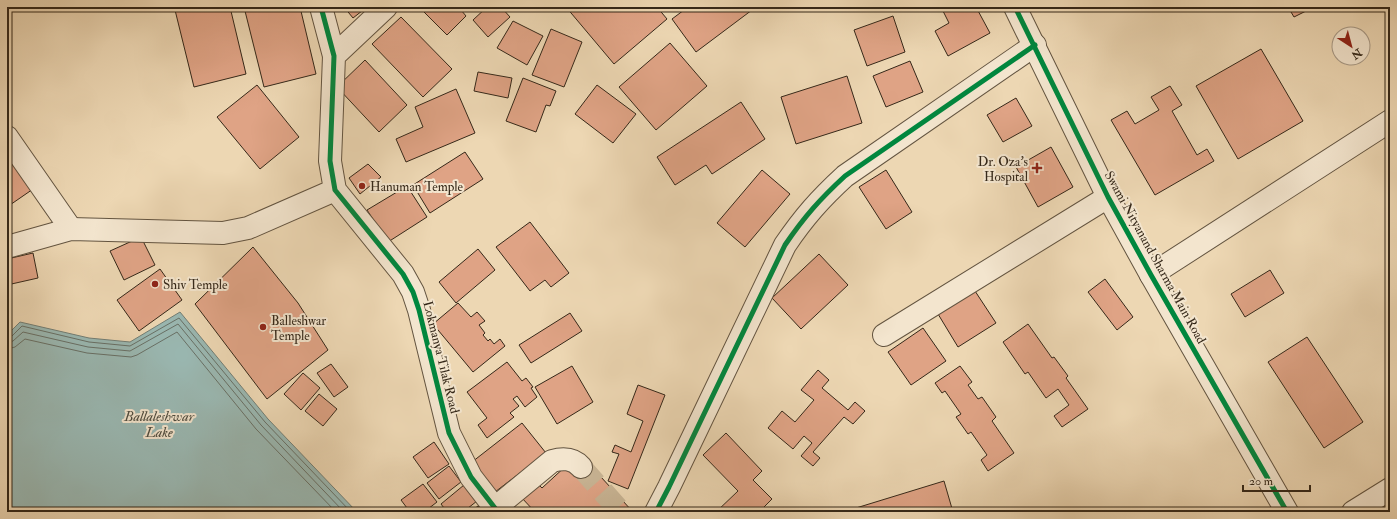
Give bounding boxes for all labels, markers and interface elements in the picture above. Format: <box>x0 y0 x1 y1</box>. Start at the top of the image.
north arrow <box>1331 26 1371 66</box>
text: N <box>1348 45 1365 63</box>
place label: Dr. Oza's Hospital <box>978 154 1029 186</box>
marker: Dr. Oza's Hospital <box>1031 162 1043 174</box>
street label: Swami Nityanand Sharma Main Road <box>1100 168 1210 348</box>
place label: Hanuman Temple <box>370 179 463 196</box>
marker: Hanuman Temple <box>357 181 367 191</box>
place label: Shiv Temple <box>163 277 228 294</box>
marker: Shiv Temple <box>150 279 160 289</box>
street label: Lokmanya Tilak Road <box>418 299 463 416</box>
place label: Balleshwar Temple <box>271 313 326 345</box>
marker: Balleshwar Temple <box>258 322 268 332</box>
water label: Ballaleshwar Lake <box>123 408 195 441</box>
scale bar <box>1243 467 1310 493</box>
text: 20 m <box>1249 474 1274 489</box>

